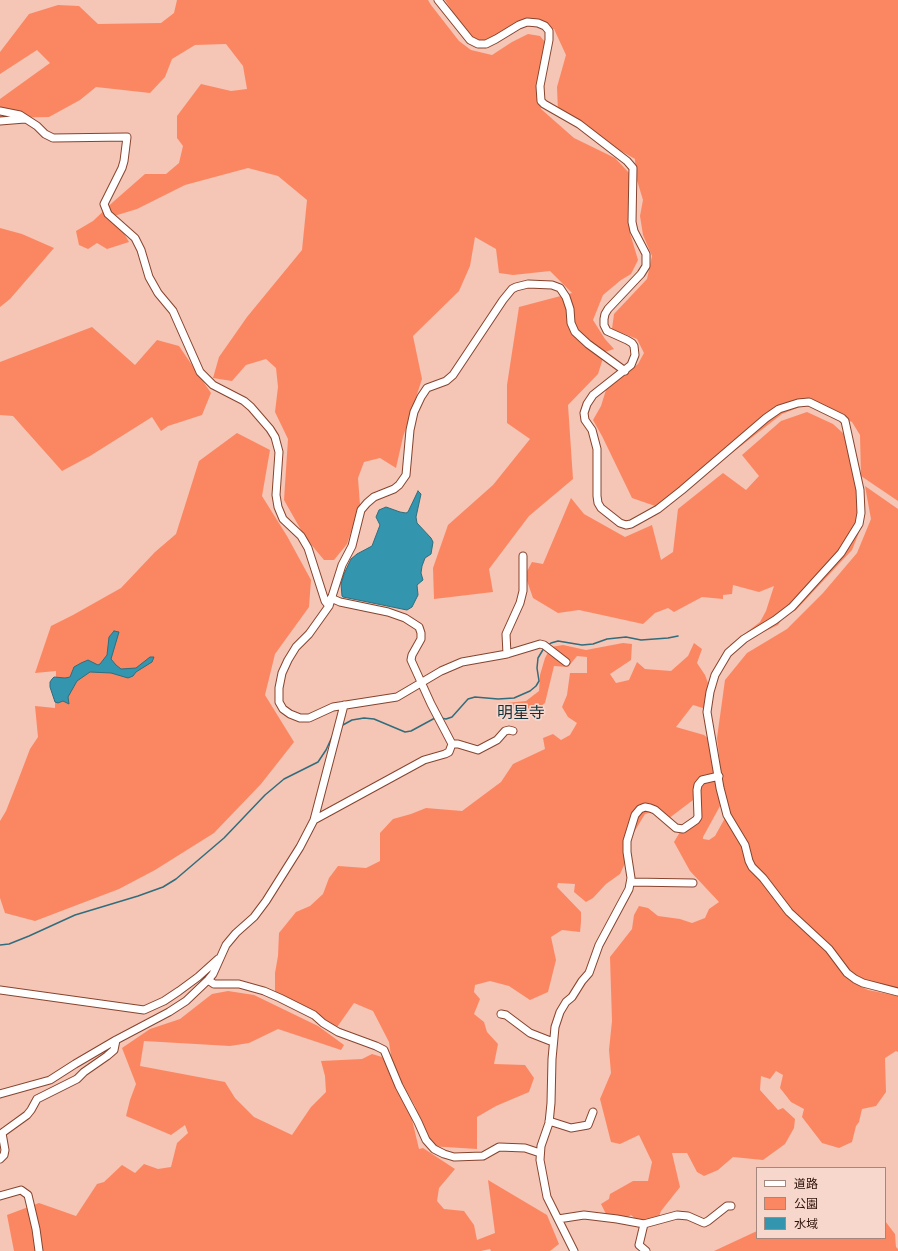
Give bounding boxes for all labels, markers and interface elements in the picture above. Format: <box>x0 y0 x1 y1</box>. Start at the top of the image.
district label: 明星寺 <box>497 703 545 723</box>
legend <box>756 1167 886 1239</box>
text: 道路 <box>794 1175 818 1192</box>
text: 公園 <box>794 1195 818 1212</box>
text: 水域 <box>794 1215 818 1232</box>

